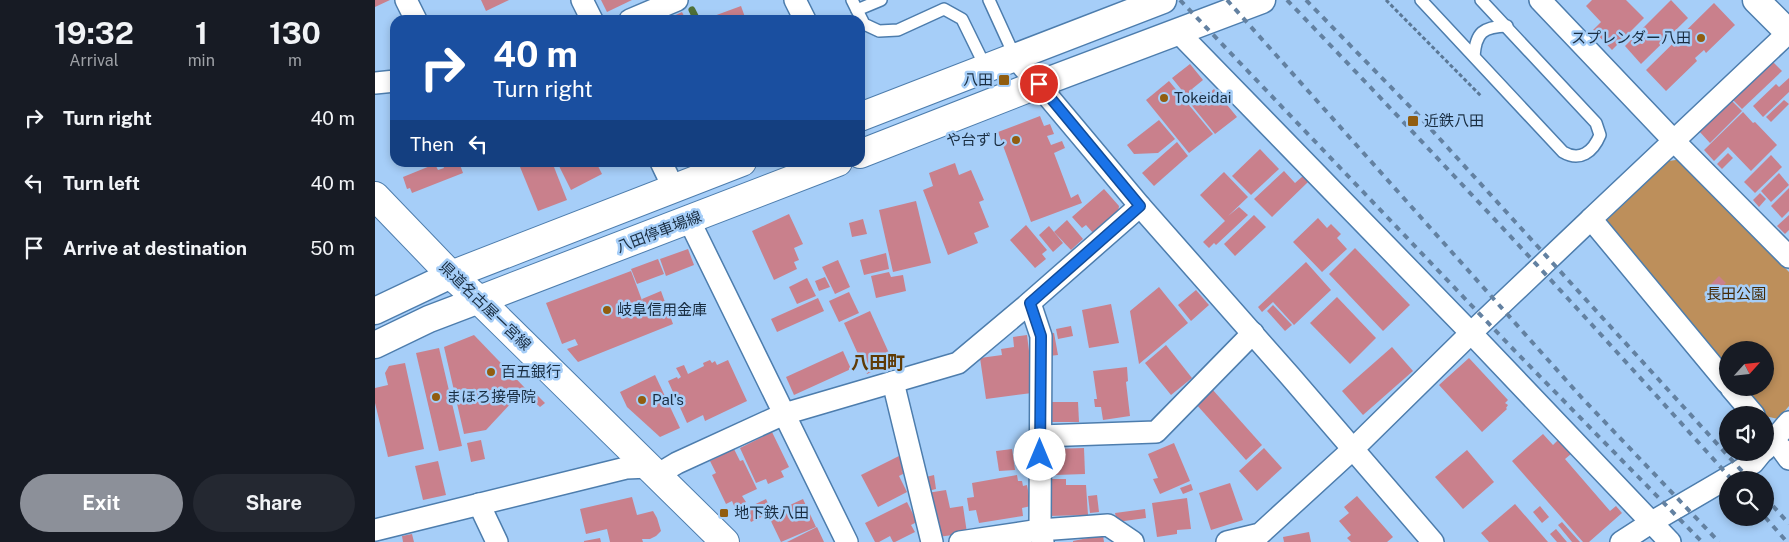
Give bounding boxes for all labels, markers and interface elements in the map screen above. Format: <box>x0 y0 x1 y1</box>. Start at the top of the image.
text: 19:32 <box>54 15 134 51</box>
text: 1 <box>195 15 208 51</box>
text: 130 <box>269 15 321 51</box>
place label: スプレンダー八田 <box>1571 29 1691 46</box>
marker: スプレンダー八田 <box>1695 32 1707 44</box>
text: 40 m <box>493 34 578 75</box>
icon: right <box>410 35 475 100</box>
text: Arrival <box>69 51 119 70</box>
text: min <box>188 51 215 70</box>
text: m <box>288 51 302 70</box>
pin <box>1018 63 1060 105</box>
icon: arrive <box>1025 70 1053 98</box>
place label: 八田 <box>963 71 993 88</box>
marker: 八田 <box>997 73 1011 87</box>
text: Turn right <box>493 76 593 102</box>
place label: Tokeidai <box>1174 89 1232 106</box>
marker: Tokeidai <box>1158 92 1170 104</box>
icon: right <box>20 104 48 132</box>
text: Turn right <box>63 107 152 129</box>
text: 40 m <box>310 107 355 129</box>
place label: 近鉄八田 <box>1424 112 1484 129</box>
marker: 近鉄八田 <box>1406 114 1420 128</box>
icon: left <box>464 130 492 158</box>
place label: や台ずし <box>946 131 1006 148</box>
text: Then <box>410 133 454 155</box>
marker: や台ずし <box>1010 134 1022 146</box>
icon: left <box>20 169 48 197</box>
text: Turn left <box>63 172 140 194</box>
text: 40 m <box>310 172 355 194</box>
street label: 八田停車場線 <box>614 207 704 256</box>
icon: arrive <box>20 234 48 262</box>
text: Arrive at destination <box>63 237 247 259</box>
text: 50 m <box>310 237 355 259</box>
street label: 県道名古屋一宮線 <box>436 258 534 353</box>
park label: 長田公園 <box>1706 285 1766 302</box>
place label: 岐阜信用金庫 <box>617 301 707 318</box>
marker: 岐阜信用金庫 <box>601 304 613 316</box>
north arrow <box>1719 341 1774 396</box>
map controls <box>1719 341 1774 526</box>
district label: 八田町 <box>851 352 905 373</box>
place label: 百五銀行 <box>501 363 561 380</box>
marker: 百五銀行 <box>485 366 497 378</box>
place label: まほろ接骨院 <box>446 388 536 405</box>
marker: まほろ接骨院 <box>430 391 442 403</box>
place label: Pal's <box>652 391 684 408</box>
marker: Pal's <box>636 394 648 406</box>
button: sound <box>1719 406 1774 461</box>
position arrow <box>1013 428 1065 480</box>
button: search <box>1719 471 1774 526</box>
button: Exit <box>20 474 183 532</box>
button: Share <box>193 474 355 532</box>
place label: 地下鉄八田 <box>734 504 809 521</box>
marker: 地下鉄八田 <box>718 507 730 519</box>

